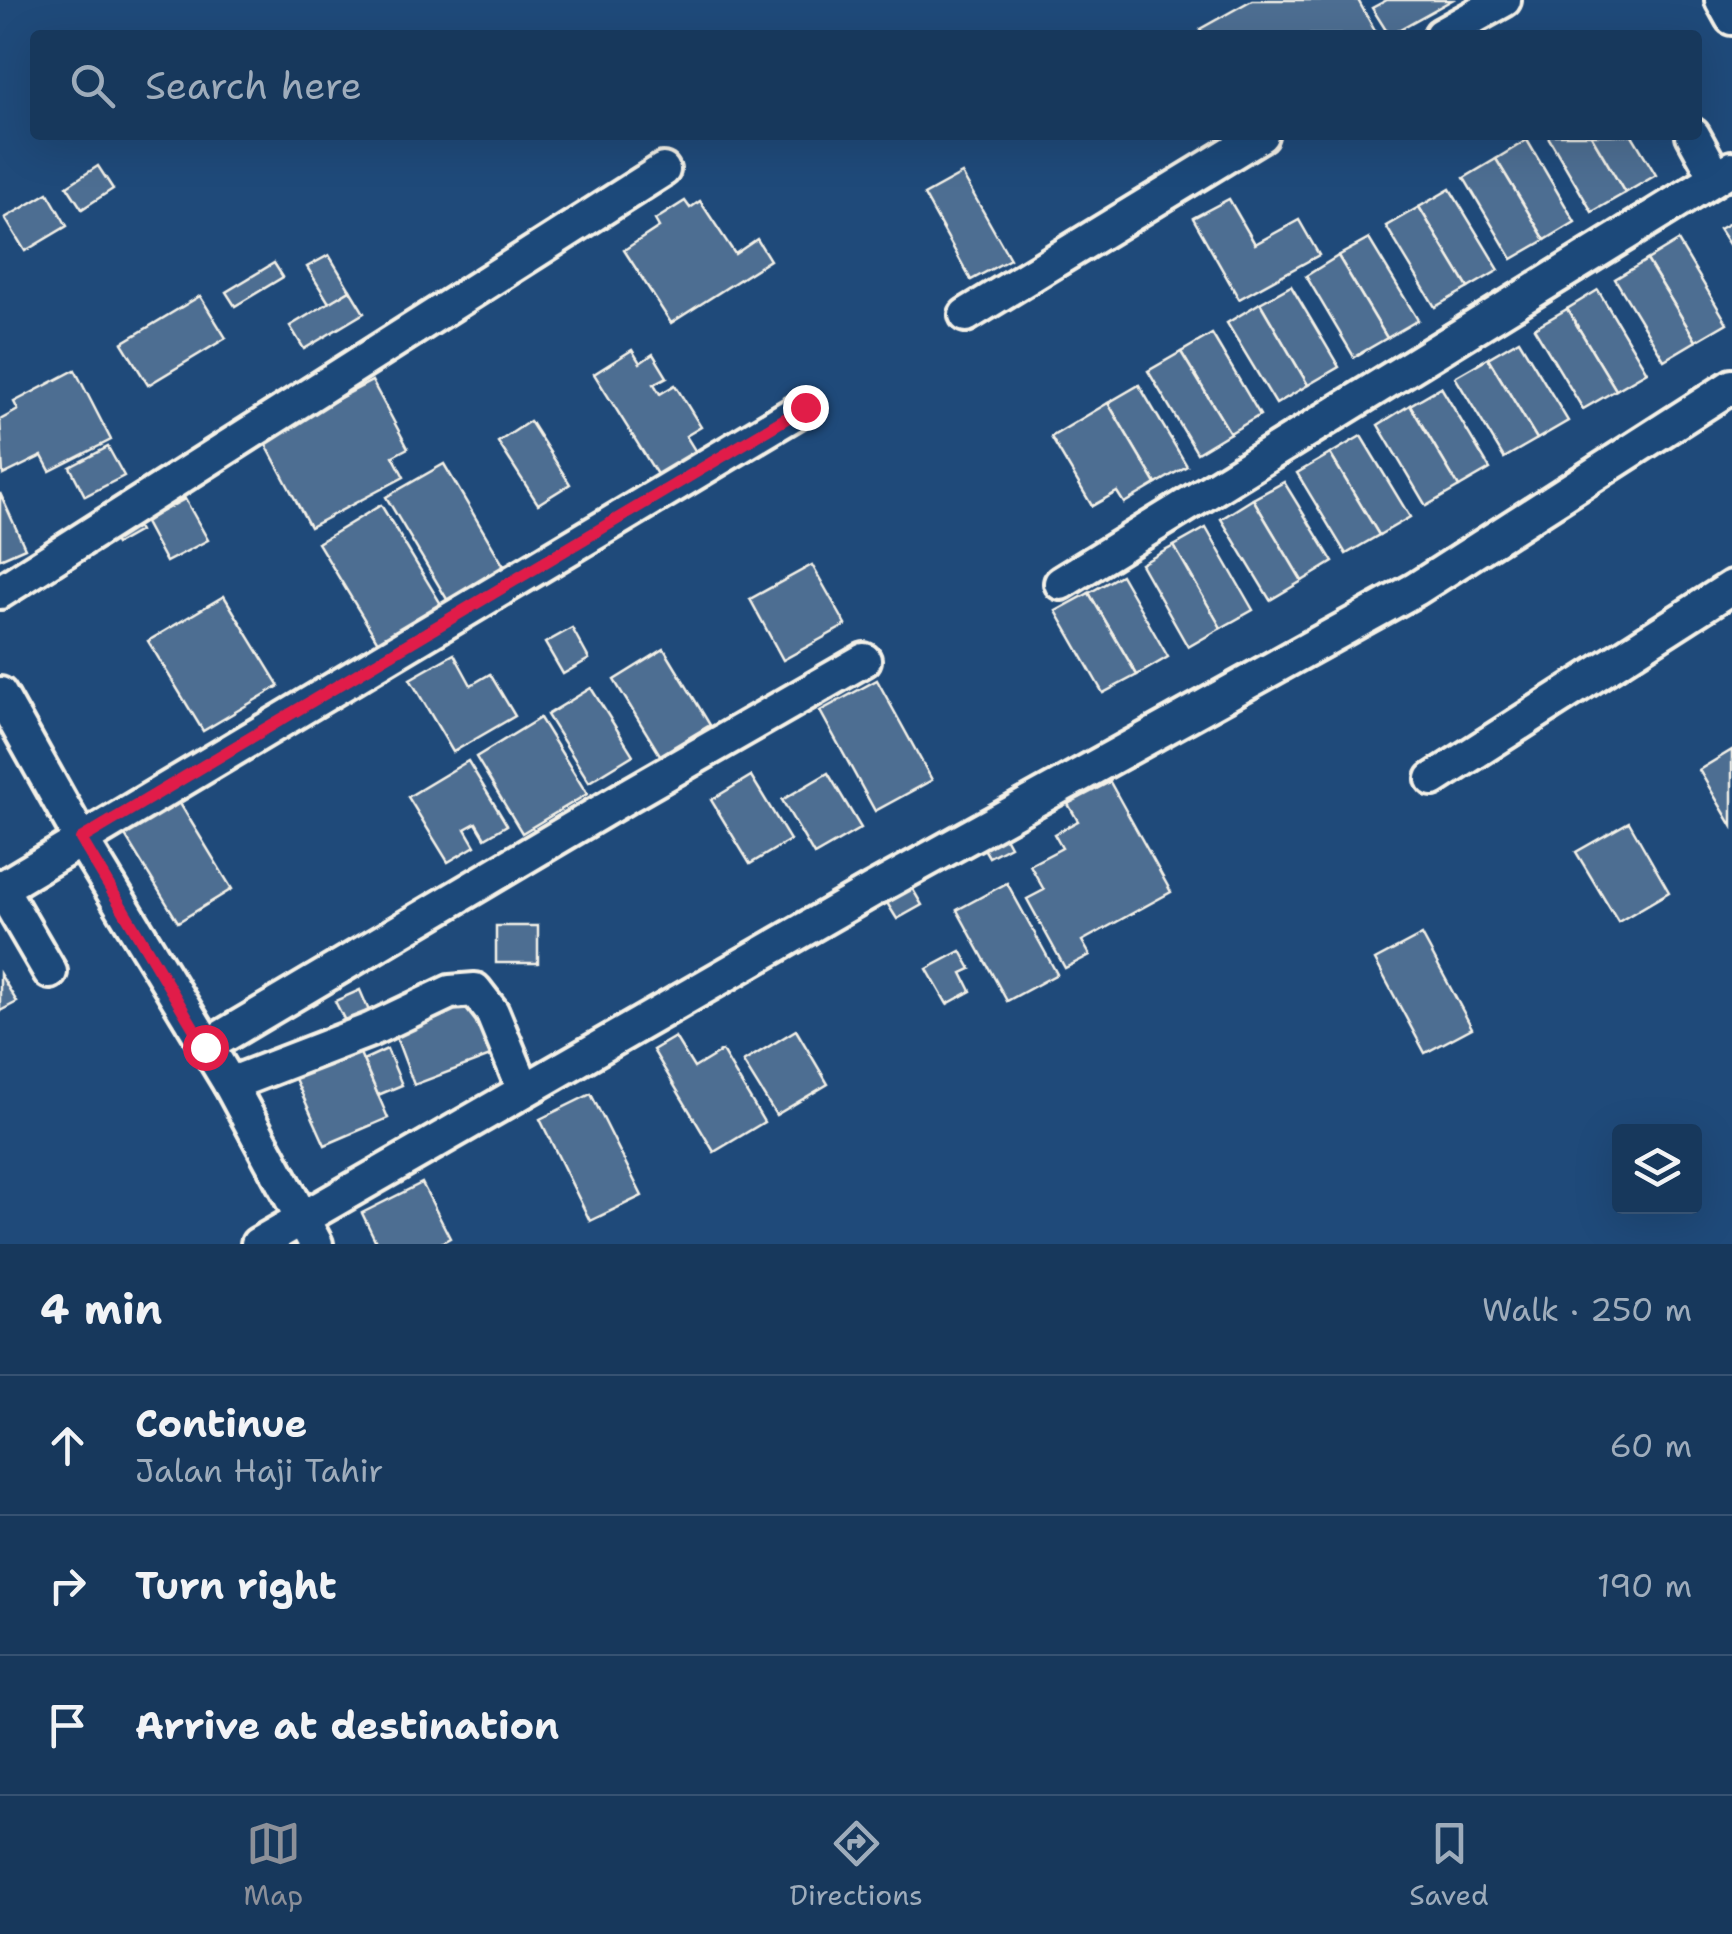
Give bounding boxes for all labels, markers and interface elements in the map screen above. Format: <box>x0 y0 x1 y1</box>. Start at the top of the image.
search box <box>30 30 1702 140</box>
icon: search <box>65 58 120 113</box>
text: Search here <box>145 60 362 111</box>
route end <box>783 385 829 431</box>
route start <box>183 1025 229 1071</box>
map controls <box>1612 1124 1702 1214</box>
button: layers <box>1612 1124 1702 1214</box>
text: 4 min <box>40 1281 162 1337</box>
text: Walk · 250 m <box>1482 1288 1692 1331</box>
text: Continue <box>135 1398 307 1449</box>
icon: ahead <box>40 1418 95 1473</box>
text: 60 m <box>1610 1424 1692 1467</box>
text: Jalan Haji Tahir <box>135 1449 384 1492</box>
icon: right <box>40 1558 95 1613</box>
text: Turn right <box>135 1560 337 1611</box>
text: 190 m <box>1597 1564 1692 1607</box>
icon: arrive <box>40 1698 95 1753</box>
text: Arrive at destination <box>135 1700 559 1751</box>
tab: Map <box>243 1816 303 1914</box>
tab: Directions <box>790 1816 923 1914</box>
tab: Saved <box>1409 1816 1489 1914</box>

